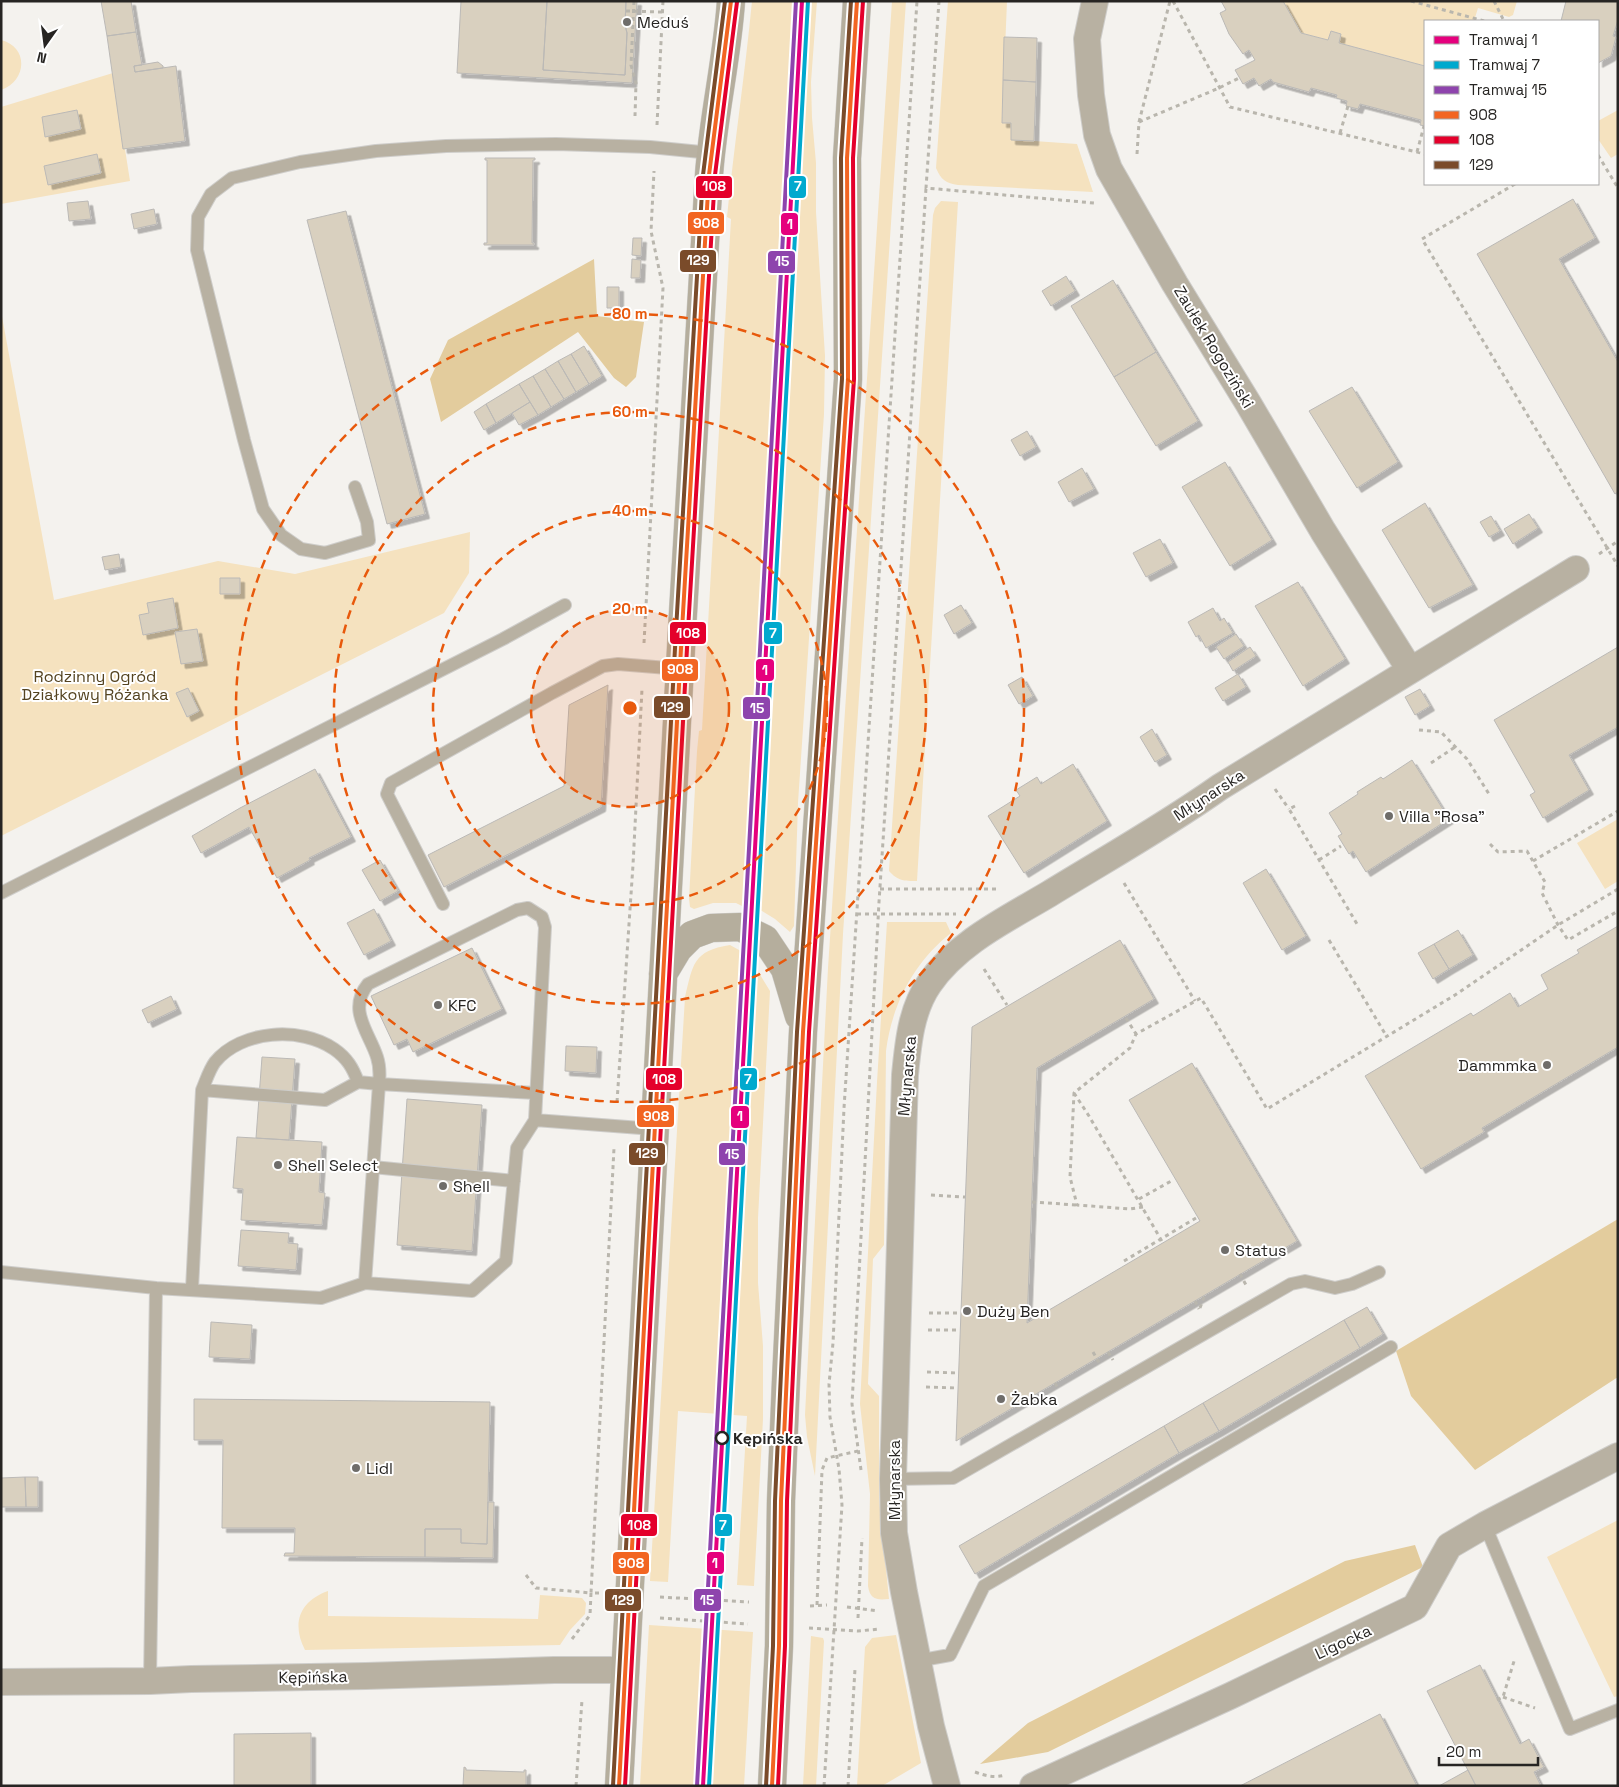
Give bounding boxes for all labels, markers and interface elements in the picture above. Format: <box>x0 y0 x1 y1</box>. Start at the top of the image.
place label: Meduś <box>637 12 689 33</box>
marker: Meduś <box>621 16 633 28</box>
north arrow <box>20 20 70 70</box>
legend <box>1424 20 1599 185</box>
text: Tramwaj 1 <box>1469 30 1538 49</box>
text: N <box>35 48 49 67</box>
text: Tramwaj 7 <box>1469 55 1540 74</box>
text: Tramwaj 15 <box>1469 80 1547 99</box>
text: 908 <box>1469 105 1497 124</box>
text: 108 <box>1469 130 1494 149</box>
text: 129 <box>1469 155 1493 174</box>
line badge: 108 <box>695 175 733 199</box>
line badge: 7 <box>788 175 807 199</box>
text: 108 <box>702 177 726 195</box>
text: 7 <box>794 177 802 195</box>
line badge: 908 <box>687 211 725 235</box>
line badge: 1 <box>780 212 799 236</box>
text: 908 <box>693 214 720 232</box>
text: 1 <box>787 215 793 233</box>
line badge: 129 <box>679 249 717 273</box>
line badge: 15 <box>767 250 796 274</box>
text: 129 <box>686 251 710 269</box>
text: 15 <box>775 252 789 270</box>
street label: Zaułek Rogoziński <box>1169 282 1259 412</box>
text: 80 m <box>612 304 648 323</box>
text: 60 m <box>612 402 648 421</box>
text: 40 m <box>612 501 648 520</box>
text: 20 m <box>612 599 648 618</box>
line badge: 108 <box>669 621 707 645</box>
line badge: 7 <box>763 621 783 645</box>
text: 108 <box>676 624 700 642</box>
text: 7 <box>769 624 777 642</box>
line badge: 908 <box>661 658 699 682</box>
line badge: 1 <box>755 658 775 682</box>
text: 908 <box>667 660 694 678</box>
text: 1 <box>762 661 768 679</box>
park label: Rodzinny Ogród Działkowy Różanka <box>21 666 169 705</box>
line badge: 129 <box>653 695 691 719</box>
line badge: 15 <box>742 696 771 720</box>
text: 129 <box>660 698 684 716</box>
centre of rings <box>621 699 639 717</box>
text: 15 <box>750 699 764 717</box>
street label: Młynarska <box>1170 764 1248 826</box>
place label: Villa "Rosa" <box>1399 806 1485 827</box>
marker: Villa "Rosa" <box>1383 810 1395 822</box>
place label: KFC <box>448 995 477 1016</box>
marker: KFC <box>432 999 444 1011</box>
street label: Młynarska <box>893 1035 921 1117</box>
place label: Dammmka <box>1458 1055 1537 1076</box>
marker: Dammmka <box>1541 1059 1553 1071</box>
line badge: 108 <box>645 1067 683 1091</box>
line badge: 7 <box>739 1067 758 1091</box>
text: 108 <box>652 1070 676 1088</box>
text: 7 <box>744 1070 752 1088</box>
line badge: 908 <box>636 1104 675 1128</box>
line badge: 1 <box>730 1105 750 1129</box>
text: 908 <box>643 1107 670 1125</box>
text: 1 <box>737 1107 743 1125</box>
line badge: 129 <box>628 1142 666 1166</box>
line badge: 15 <box>718 1142 746 1166</box>
text: 129 <box>635 1144 659 1162</box>
text: 15 <box>725 1145 739 1163</box>
place label: Shell Select <box>288 1155 378 1176</box>
marker: Shell Select <box>272 1159 284 1171</box>
place label: Shell <box>453 1176 490 1197</box>
marker: Shell <box>437 1180 449 1192</box>
place label: Status <box>1235 1240 1286 1261</box>
marker: Status <box>1219 1244 1231 1256</box>
place label: Duży Ben <box>977 1301 1050 1322</box>
marker: Duży Ben <box>961 1305 973 1317</box>
place label: Żabka <box>1011 1389 1057 1410</box>
marker: Żabka <box>995 1393 1007 1405</box>
place label: Kępińska <box>733 1428 803 1449</box>
marker: Kępińska <box>715 1431 729 1445</box>
street label: Młynarska <box>884 1440 905 1520</box>
place label: Lidl <box>366 1458 393 1479</box>
marker: Lidl <box>350 1462 362 1474</box>
line badge: 108 <box>620 1513 658 1537</box>
line badge: 7 <box>714 1513 733 1537</box>
text: 108 <box>627 1516 651 1534</box>
text: 7 <box>719 1516 727 1534</box>
line badge: 908 <box>612 1551 650 1575</box>
line badge: 1 <box>706 1551 725 1575</box>
text: 908 <box>618 1554 645 1572</box>
text: 1 <box>712 1554 718 1572</box>
line badge: 129 <box>604 1588 642 1612</box>
line badge: 15 <box>693 1588 722 1612</box>
text: 129 <box>611 1591 635 1609</box>
text: 15 <box>700 1591 714 1609</box>
street label: Ligocka <box>1311 1620 1375 1664</box>
street label: Kępińska <box>278 1666 348 1688</box>
scale bar <box>1439 1734 1538 1766</box>
text: 20 m <box>1446 1742 1481 1761</box>

